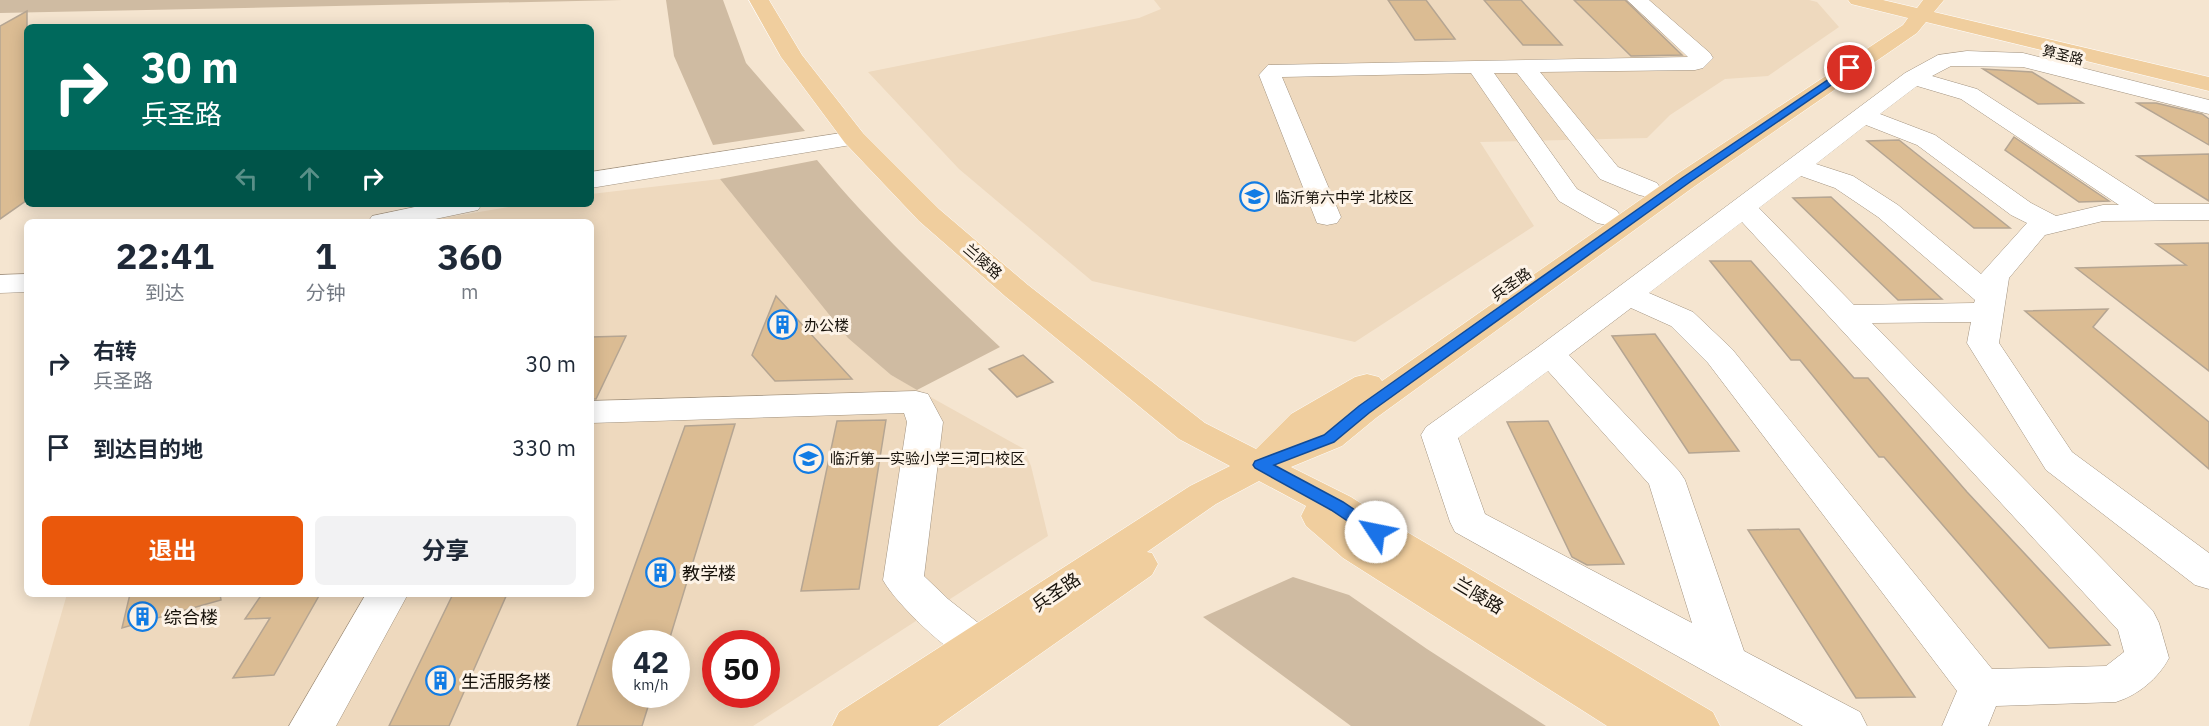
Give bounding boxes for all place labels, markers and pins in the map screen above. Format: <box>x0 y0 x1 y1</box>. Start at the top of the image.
pin <box>1824 42 1875 93</box>
school or university icon: 临沂第六中学 北校区 <box>1238 181 1270 213</box>
place label: 临沂第六中学 北校区 <box>1275 188 1414 207</box>
building icon: 办公楼 <box>767 309 799 341</box>
place label: 办公楼 <box>804 316 849 335</box>
school or university icon: 临沂第一实验小学三河口校区 <box>793 442 825 474</box>
place label: 临沂第一实验小学三河口校区 <box>830 449 1025 468</box>
building icon: 教学楼 <box>645 557 677 589</box>
place label: 教学楼 <box>682 562 736 585</box>
building icon: 综合楼 <box>127 601 159 633</box>
place label: 综合楼 <box>164 606 218 629</box>
building icon: 生活服务楼 <box>424 665 456 697</box>
place label: 生活服务楼 <box>461 670 551 693</box>

